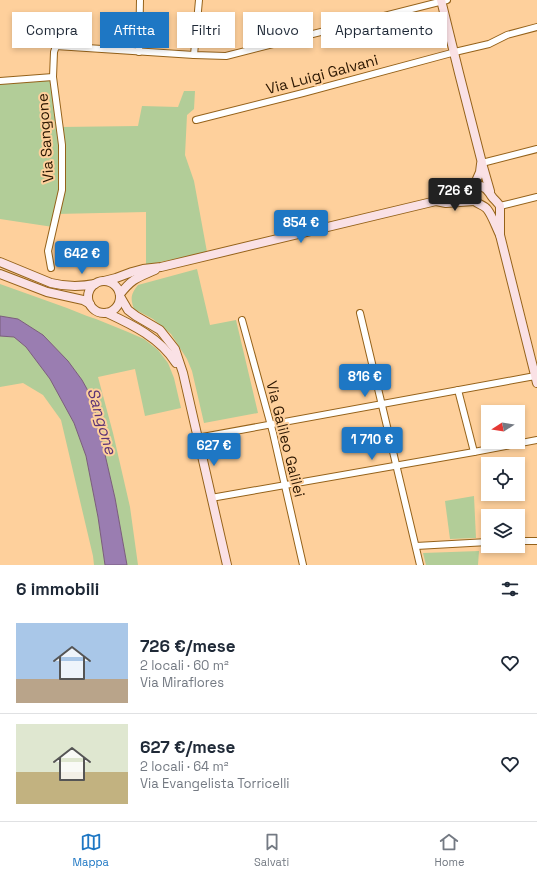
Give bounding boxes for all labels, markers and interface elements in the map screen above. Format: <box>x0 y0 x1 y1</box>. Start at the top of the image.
chip: Compra <box>12 12 92 48</box>
chip: Affitta <box>100 12 169 48</box>
chip: Filtri <box>177 12 235 48</box>
chip: Nuovo <box>243 12 313 48</box>
chip: Appartamento <box>321 12 447 48</box>
street label: Via Luigi Galvani <box>264 50 380 98</box>
street label: Via Sangone <box>32 93 58 183</box>
pin: 726 € <box>427 178 483 212</box>
text: 726 € <box>437 182 473 199</box>
pin: 854 € <box>273 210 329 244</box>
text: 854 € <box>283 214 319 231</box>
pin: 642 € <box>54 241 110 275</box>
text: 642 € <box>64 245 100 262</box>
pin: 816 € <box>337 364 393 398</box>
text: 816 € <box>348 368 382 385</box>
street label: Via Galileo Galilei <box>262 379 310 499</box>
water label: Sangone <box>82 385 122 457</box>
north arrow <box>481 405 525 449</box>
map controls <box>481 405 525 553</box>
pin: 1 710 € <box>335 427 409 461</box>
text: 1 710 € <box>351 431 393 448</box>
pin: 627 € <box>186 433 242 467</box>
text: 627 € <box>197 437 231 454</box>
button: locate <box>481 457 525 501</box>
button: layers <box>481 509 525 553</box>
text: 6 immobili <box>16 578 99 600</box>
icon: filters <box>499 578 521 600</box>
text: 726 €/mese <box>140 635 235 657</box>
icon: home <box>48 639 96 687</box>
icon: heart <box>499 652 521 674</box>
text: 2 locali · 60 m² <box>140 657 229 674</box>
text: Via Miraflores <box>140 674 224 691</box>
text: 627 €/mese <box>140 736 235 758</box>
icon: home <box>48 740 96 788</box>
icon: heart <box>499 753 521 775</box>
text: 2 locali · 64 m² <box>140 758 229 775</box>
text: Via Evangelista Torricelli <box>140 775 290 792</box>
tab: Mappa <box>73 831 109 869</box>
tab: Salvati <box>254 831 289 869</box>
tab: Home <box>434 831 464 869</box>

